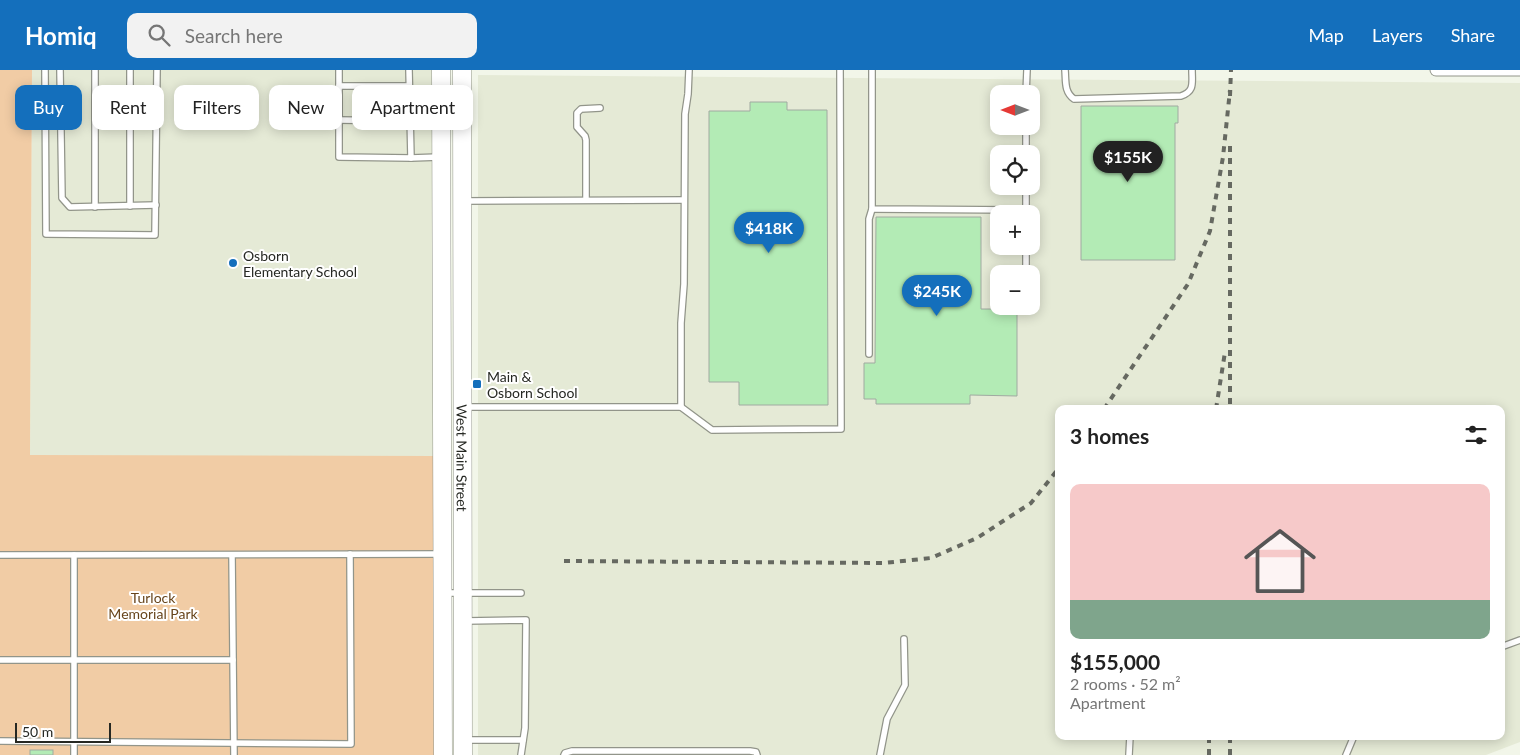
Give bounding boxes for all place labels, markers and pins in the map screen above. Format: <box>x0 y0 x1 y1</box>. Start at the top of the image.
pin: $155K <box>1093 140 1163 183</box>
pin: $418K <box>734 212 804 254</box>
place label: Osborn Elementary School <box>243 247 357 280</box>
marker: Osborn Elementary School <box>227 257 239 269</box>
pin: $245K <box>902 274 972 317</box>
place label: Main & Osborn School <box>487 368 578 401</box>
marker: Main & Osborn School <box>471 378 483 390</box>

